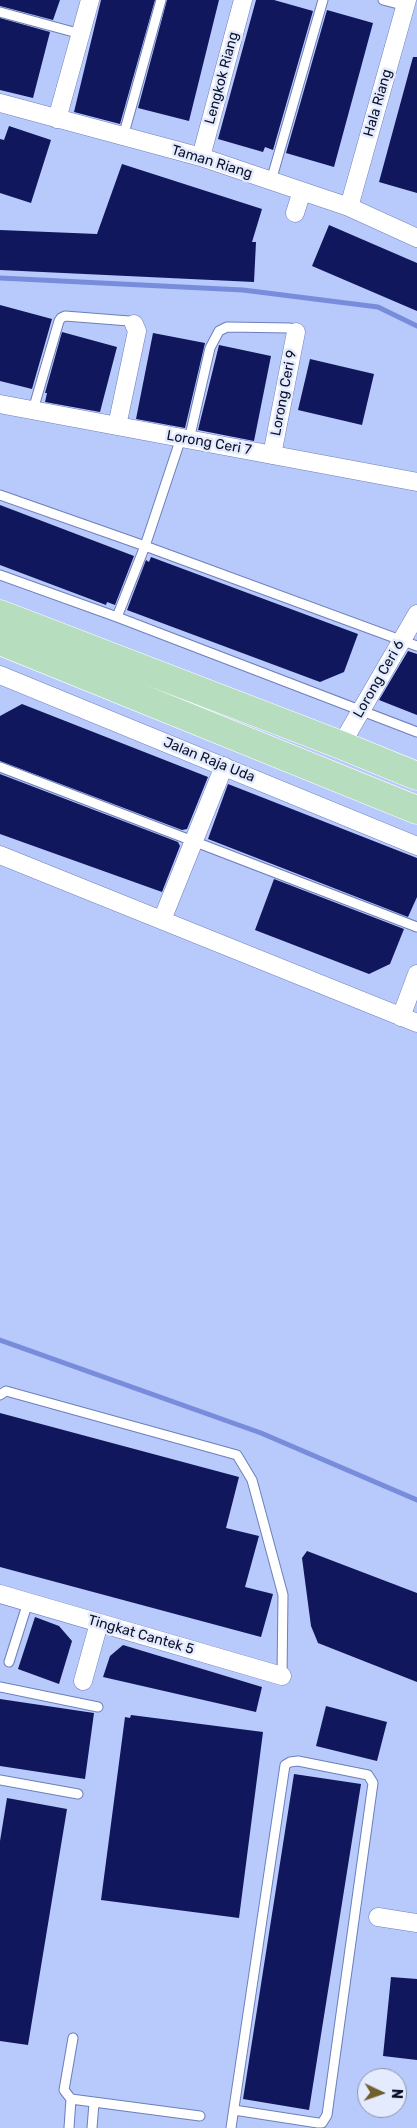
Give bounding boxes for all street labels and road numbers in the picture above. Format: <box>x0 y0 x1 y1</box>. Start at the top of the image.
street label: Lengkok Riang <box>202 30 242 126</box>
street label: Hala Riang <box>360 67 396 139</box>
street label: Taman Riang <box>169 142 255 182</box>
street label: Lorong Ceri 9 <box>267 349 301 437</box>
street label: Lorong Ceri 7 <box>165 427 253 459</box>
street label: Lorong Ceri 6 <box>350 637 408 721</box>
street label: Jalan Raja Uda <box>161 734 257 786</box>
street label: Tingkat Cantek 5 <box>86 1612 196 1658</box>

